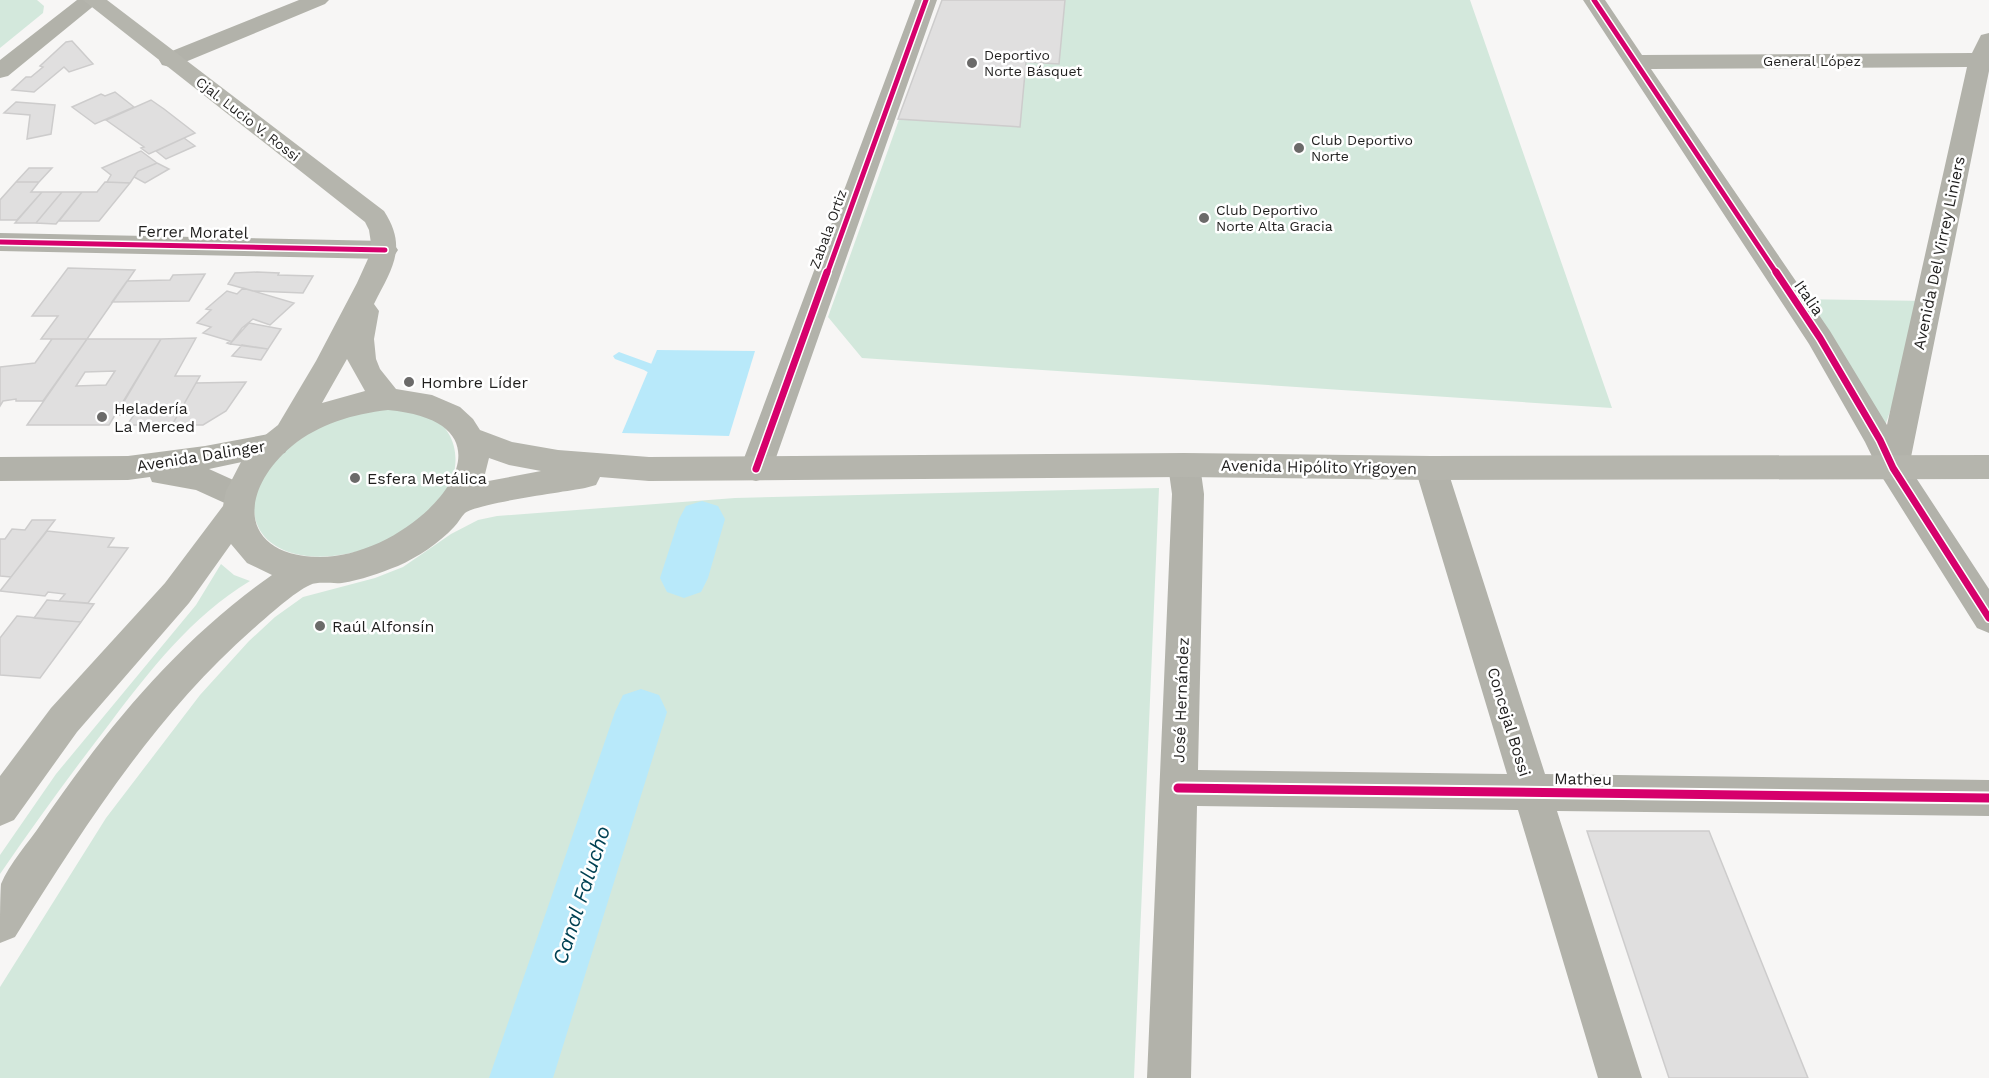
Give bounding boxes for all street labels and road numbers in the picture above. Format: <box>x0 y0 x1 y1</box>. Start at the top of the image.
street label: General López <box>1763 53 1861 69</box>
street label: Cjal. Lucio V. Rossi <box>193 74 303 164</box>
street label: Avenida Del Virrey Liniers <box>1909 154 1969 352</box>
street label: Zabala Ortiz <box>806 187 850 271</box>
street label: Ferrer Moratel <box>137 222 249 242</box>
street label: Italia <box>1790 277 1828 319</box>
street label: Avenida Dalinger <box>135 436 267 476</box>
street label: Avenida Hipólito Yrigoyen <box>1221 456 1417 478</box>
street label: José Hernández <box>1169 637 1193 763</box>
street label: Concejal Bossi <box>1483 665 1535 779</box>
street label: Matheu <box>1554 769 1612 789</box>

